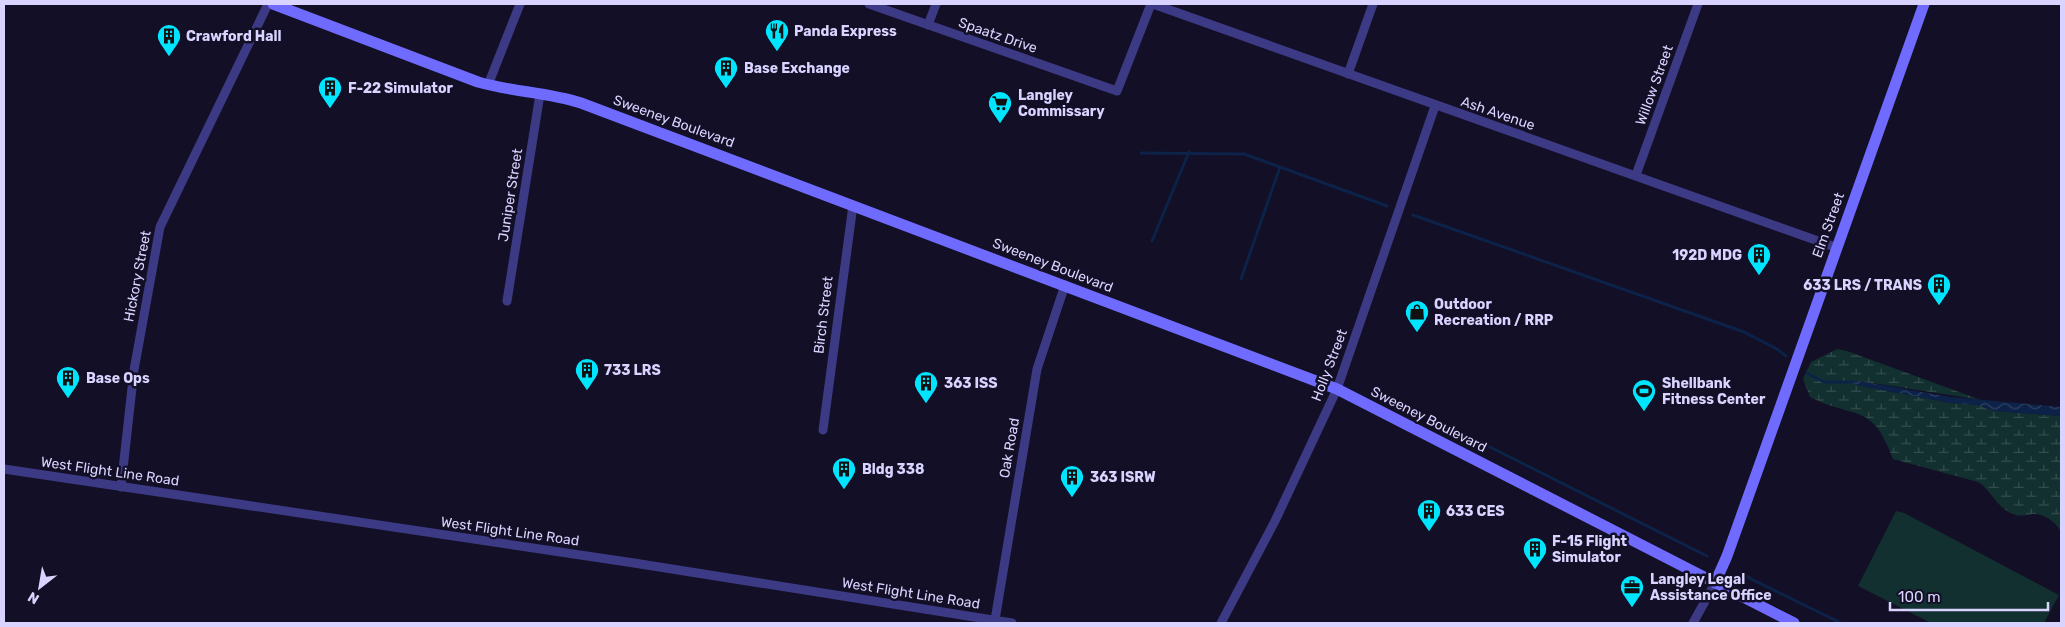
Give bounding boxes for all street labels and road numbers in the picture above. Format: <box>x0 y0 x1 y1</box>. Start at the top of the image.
street label: Spaatz Drive <box>956 14 1040 57</box>
street label: Willow Street <box>1632 42 1677 128</box>
street label: Sweeney Boulevard <box>611 92 737 151</box>
street label: Ash Avenue <box>1459 93 1537 134</box>
street label: Juniper Street <box>495 147 526 243</box>
street label: Elm Street <box>1809 190 1848 260</box>
street label: Hickory Street <box>120 229 155 323</box>
street label: Sweeney Boulevard <box>990 235 1116 296</box>
street label: Birch Street <box>810 275 837 355</box>
street label: Holly Street <box>1308 326 1351 404</box>
street label: Sweeney Boulevard <box>1368 383 1490 456</box>
street label: Oak Road <box>996 417 1023 480</box>
street label: West Flight Line Road <box>40 453 180 490</box>
street label: West Flight Line Road <box>440 513 580 550</box>
street label: West Flight Line Road <box>841 574 981 613</box>

